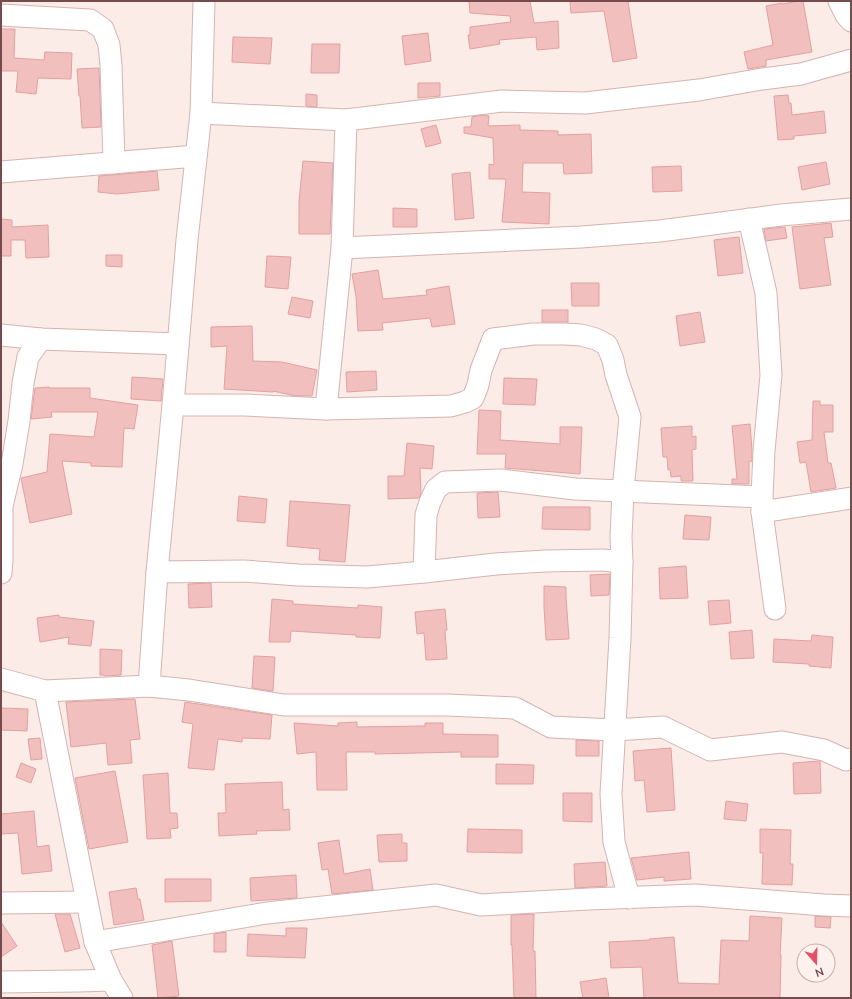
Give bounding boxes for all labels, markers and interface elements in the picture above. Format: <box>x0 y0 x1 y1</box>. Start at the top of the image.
north arrow <box>796 943 836 983</box>
text: N <box>813 963 826 980</box>

